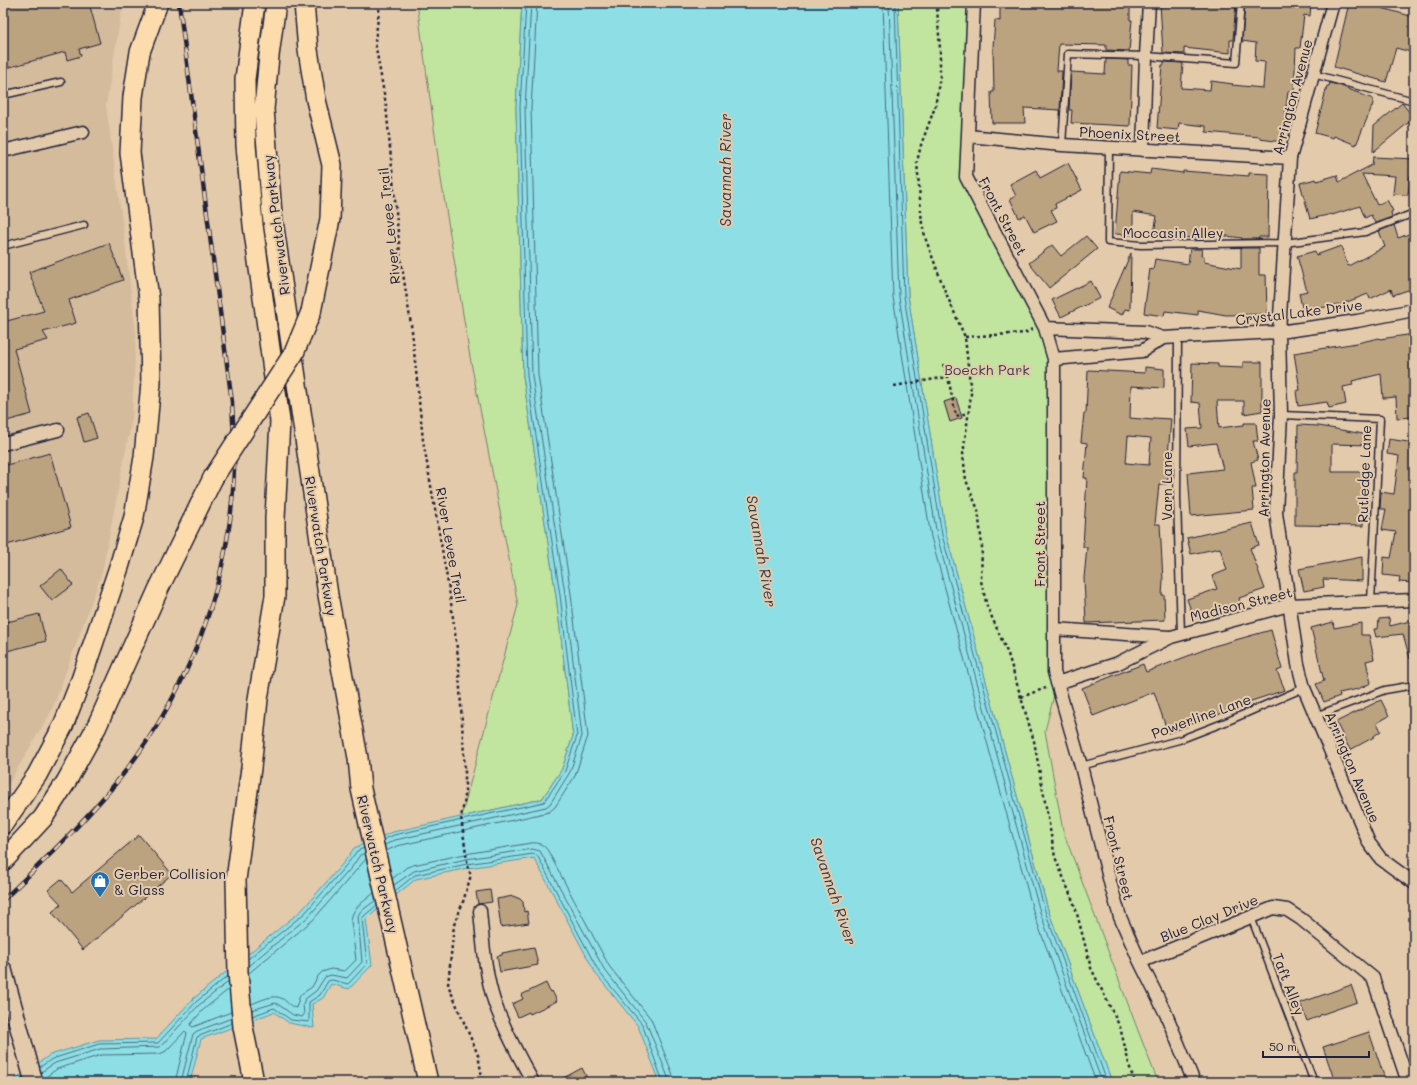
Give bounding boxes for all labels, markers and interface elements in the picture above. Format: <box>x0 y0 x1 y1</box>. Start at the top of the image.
street label: Arrington Avenue <box>1267 37 1317 157</box>
water label: Savannah River <box>715 113 735 227</box>
street label: Phoenix Street <box>1079 122 1181 146</box>
street label: Riverwatch Parkway <box>258 154 294 296</box>
street label: River Levee Trail <box>373 167 405 285</box>
street label: Front Street <box>974 174 1032 258</box>
street label: Moccasin Alley <box>1123 223 1223 242</box>
street label: Crystal Lake Drive <box>1234 295 1364 329</box>
park label: Boeckh Park <box>944 360 1030 379</box>
street label: Arrington Avenue <box>1253 398 1275 518</box>
street label: Rutledge Lane <box>1353 425 1375 523</box>
street label: Varn Lane <box>1157 451 1176 521</box>
street label: Riverwatch Parkway <box>301 475 341 617</box>
street label: River Levee Trail <box>431 486 471 604</box>
water label: Savannah River <box>742 493 782 609</box>
street label: Front Street <box>1030 501 1049 587</box>
street label: Madison Street <box>1188 582 1294 626</box>
street label: Powerline Lane <box>1149 689 1253 743</box>
street label: Arrington Avenue <box>1321 708 1385 826</box>
street label: Riverwatch Parkway <box>353 793 403 935</box>
street label: Front Street <box>1099 814 1139 902</box>
water label: Savannah River <box>806 834 862 948</box>
place label: Gerber Collision & Glass <box>114 864 226 899</box>
shop icon: Gerber Collision & Glass <box>89 870 111 898</box>
street label: Blue Clay Drive <box>1157 890 1261 946</box>
street label: Taft Alley <box>1268 950 1310 1018</box>
scale bar <box>1263 1033 1369 1059</box>
text: 50 m <box>1269 1038 1297 1054</box>

